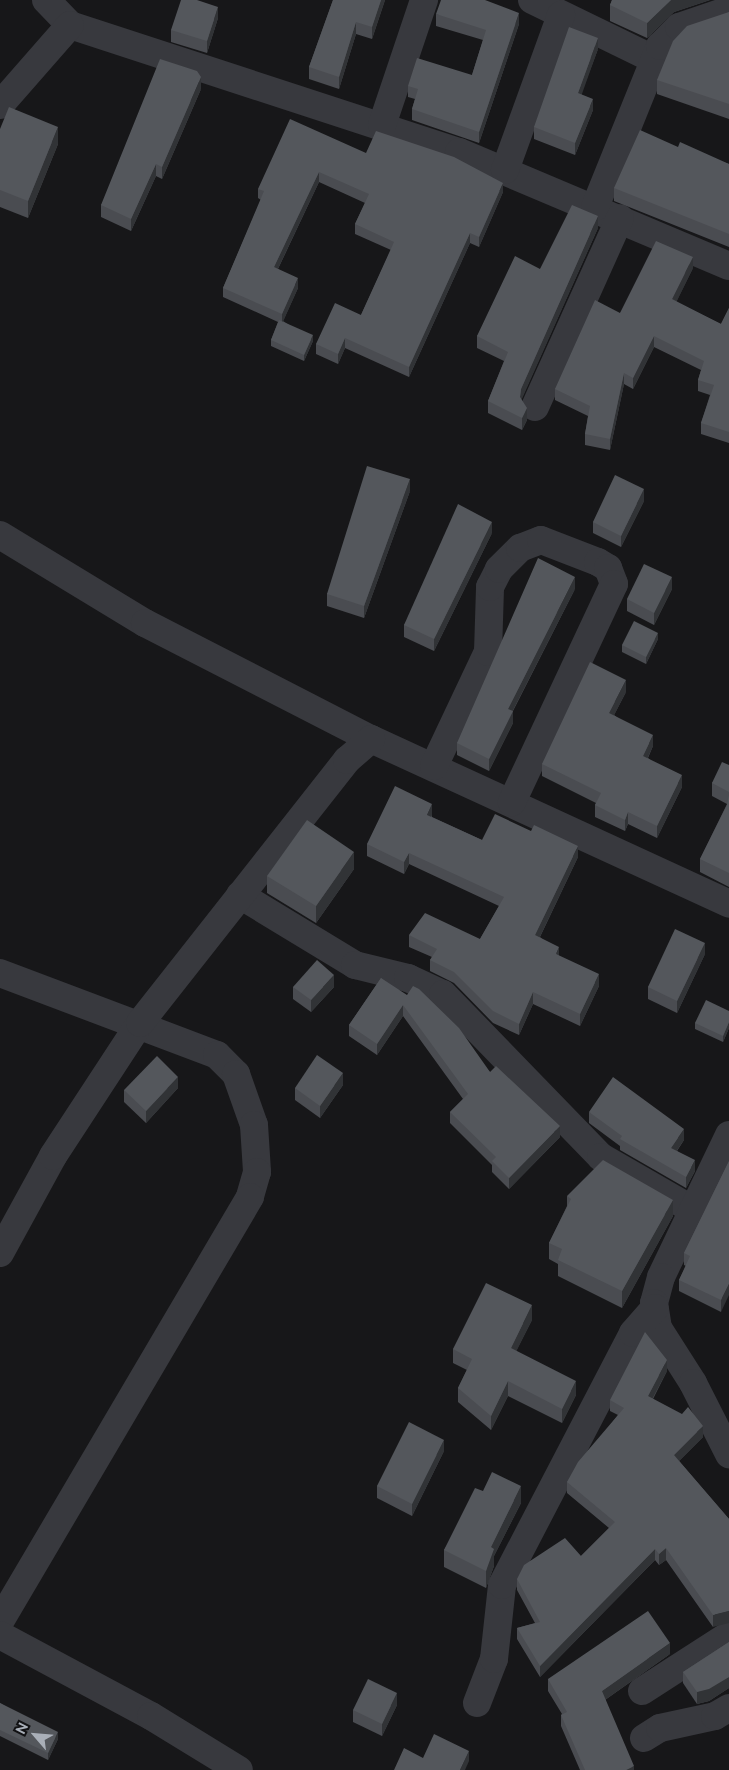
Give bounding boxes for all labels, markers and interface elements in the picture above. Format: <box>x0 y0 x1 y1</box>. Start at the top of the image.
north arrow <box>10 1710 60 1760</box>
text: N <box>12 1720 31 1737</box>

